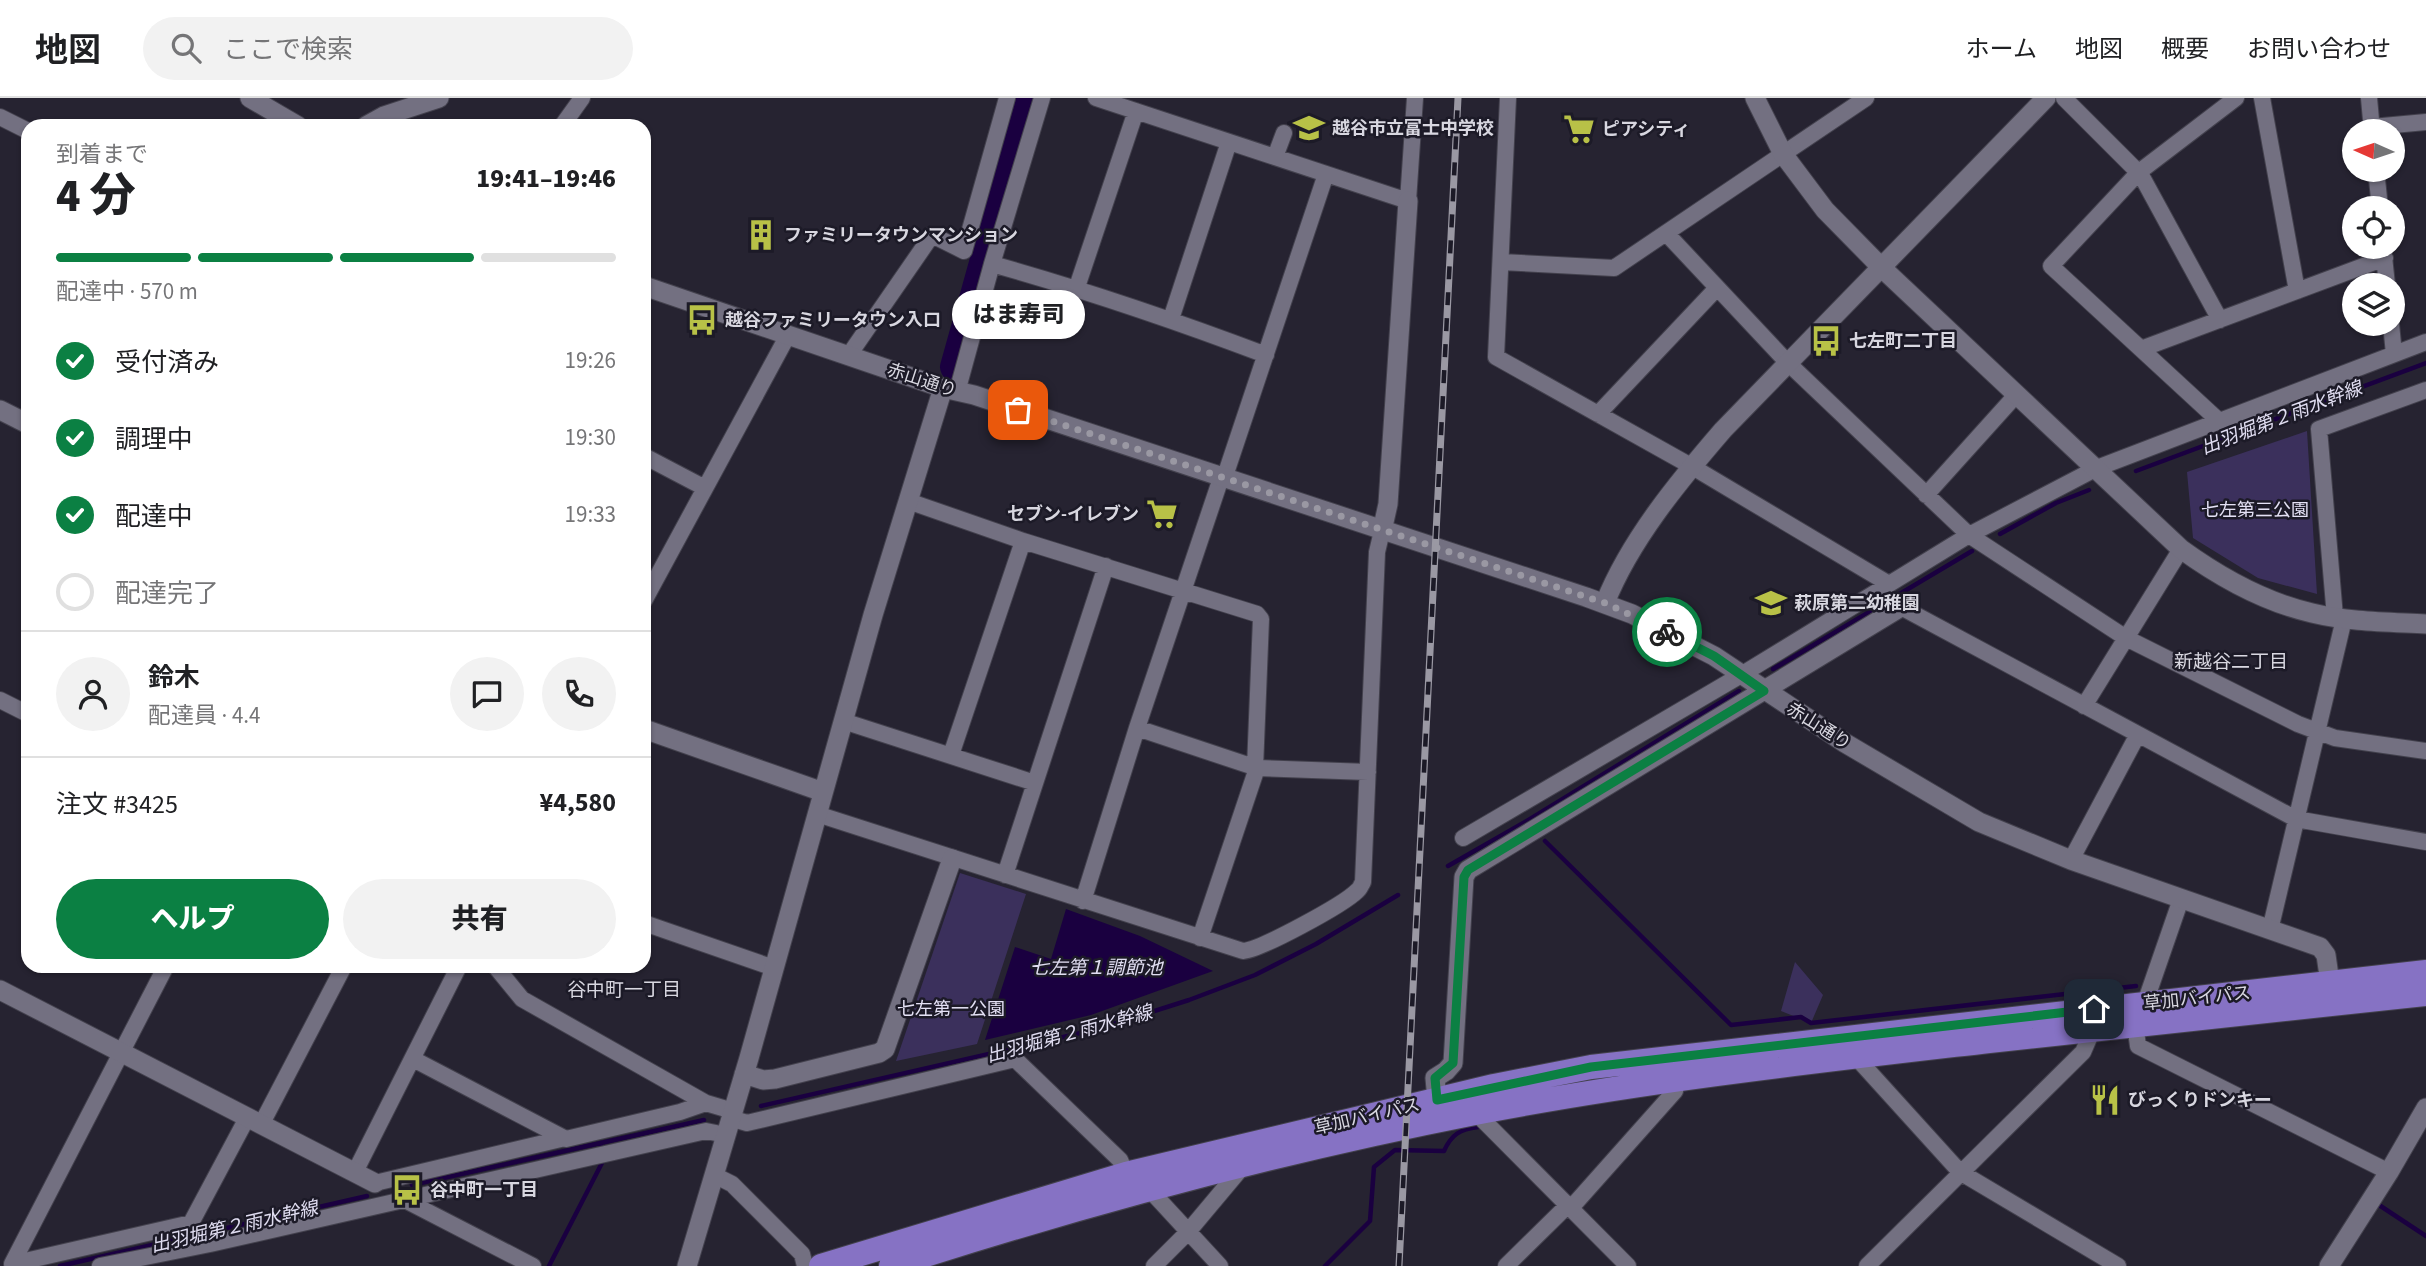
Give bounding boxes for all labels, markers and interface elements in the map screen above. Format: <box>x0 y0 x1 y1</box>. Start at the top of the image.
search box <box>143 17 633 80</box>
text: 地図 <box>35 27 101 74</box>
icon: search <box>167 29 205 67</box>
text: ここで検索 <box>223 31 353 68</box>
text: ホーム <box>1966 32 2037 67</box>
text: 地図 <box>2075 32 2123 67</box>
text: 概要 <box>2161 32 2209 67</box>
text: お問い合わせ <box>2247 32 2391 67</box>
school or university icon: 越谷市立富士中学校 <box>1292 111 1326 145</box>
supermarket icon: ピアシティ <box>1562 112 1596 146</box>
place label: 越谷市立富士中学校 <box>1332 116 1494 141</box>
place label: ピアシティ <box>1602 117 1690 142</box>
north arrow <box>2342 119 2404 182</box>
map controls <box>2342 119 2405 336</box>
text: 到着まで <box>56 138 148 171</box>
text: 19:41–19:46 <box>476 160 616 197</box>
text: 4 分 <box>56 164 136 229</box>
button: locate <box>2342 196 2405 259</box>
building icon: ファミリータウンマンション <box>744 218 778 252</box>
place label: ファミリータウンマンション <box>784 223 1018 248</box>
button: layers <box>2342 273 2405 336</box>
text: 配達中 · 570 m <box>56 275 198 308</box>
callout: はま寿司 <box>951 291 1084 340</box>
text: はま寿司 <box>973 298 1065 331</box>
bus stop icon: 越谷ファミリータウン入口 <box>685 303 719 337</box>
place label: 越谷ファミリータウン入口 <box>725 308 941 333</box>
bus stop icon: 七左町二丁目 <box>1809 324 1843 358</box>
place label: 七左町二丁目 <box>1849 329 1957 354</box>
icon: check <box>56 342 94 380</box>
text: 受付済み <box>115 344 219 381</box>
text: 19:26 <box>565 344 616 377</box>
street label: 赤山通り <box>884 357 960 403</box>
water label: 出羽堀第２雨水幹線 <box>2197 374 2368 462</box>
pin <box>988 380 1048 440</box>
icon: bag <box>999 391 1037 429</box>
icon: check <box>56 419 94 457</box>
text: 調理中 <box>115 421 193 458</box>
text: 19:30 <box>565 421 616 454</box>
icon: check <box>56 496 94 534</box>
supermarket icon: セブン-イレブン <box>1145 497 1179 531</box>
text: 配達中 <box>115 498 193 535</box>
text: 19:33 <box>565 498 616 531</box>
park label: 七左第三公園 <box>2201 498 2309 523</box>
place label: セブン-イレブン <box>1007 502 1139 527</box>
text: 配達完了 <box>115 575 219 612</box>
school or university icon: 萩原第二幼稚園 <box>1754 586 1788 620</box>
place label: 萩原第二幼稚園 <box>1794 591 1920 616</box>
courier <box>1632 597 1702 667</box>
icon: bike <box>1648 613 1686 651</box>
district label: 新越谷二丁目 <box>2174 649 2288 676</box>
button: person <box>56 657 130 731</box>
button: chat <box>450 657 524 731</box>
button: phone <box>542 657 616 731</box>
text: 鈴木 <box>148 659 200 696</box>
street label: 赤山通り <box>1782 697 1856 756</box>
text: 配達員 · 4.4 <box>148 699 261 732</box>
text: ¥4,580 <box>540 784 616 821</box>
text: 注文 #3425 <box>56 786 178 823</box>
button: ヘルプ <box>56 879 329 959</box>
button: 共有 <box>343 879 616 959</box>
water label: 七左第１調節池 <box>1029 955 1164 982</box>
district label: 谷中町一丁目 <box>567 977 681 1004</box>
pin <box>2064 979 2124 1039</box>
street label: 草加バイパス <box>2142 980 2252 1017</box>
icon: home <box>2075 990 2113 1028</box>
park label: 七左第一公園 <box>897 997 1005 1022</box>
water label: 出羽堀第２雨水幹線 <box>983 999 1157 1070</box>
restaurant icon: びっくりドンキー <box>2088 1083 2122 1117</box>
place label: びっくりドンキー <box>2128 1088 2272 1113</box>
street label: 草加バイパス <box>1312 1092 1422 1141</box>
bus stop icon: 谷中町一丁目 <box>390 1173 424 1207</box>
place label: 谷中町一丁目 <box>430 1178 538 1203</box>
water label: 出羽堀第２雨水幹線 <box>148 1195 323 1260</box>

